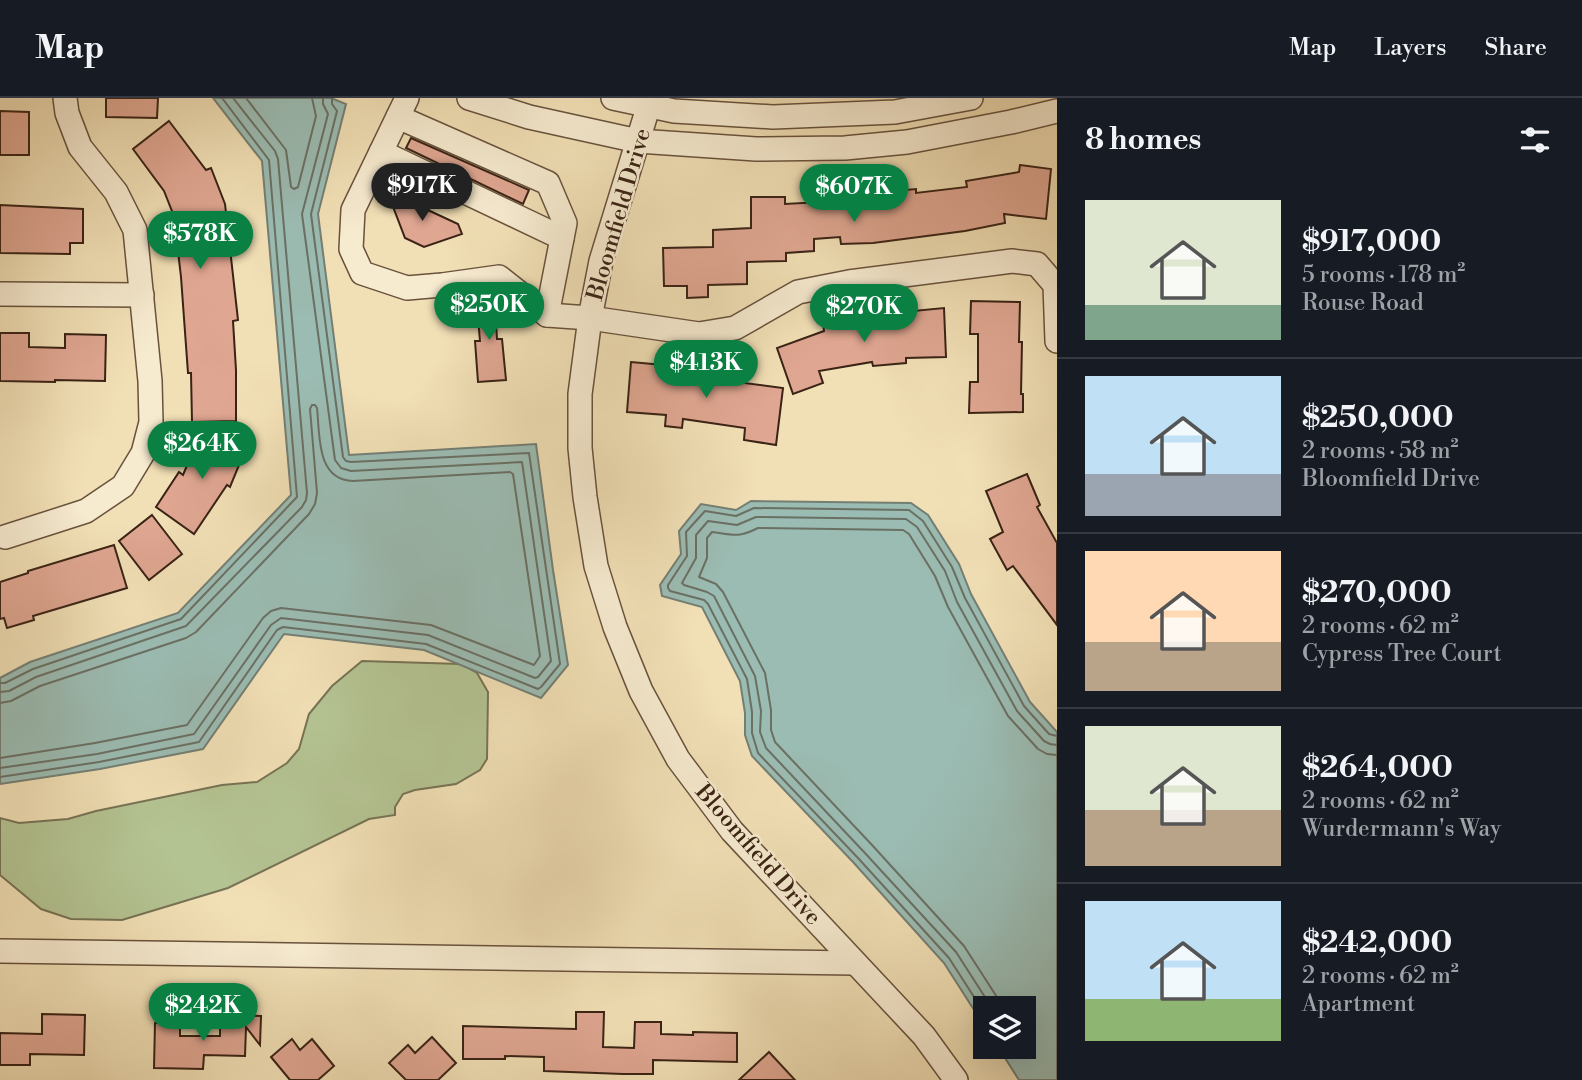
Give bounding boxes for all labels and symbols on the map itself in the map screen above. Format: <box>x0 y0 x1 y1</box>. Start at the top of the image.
street label: Bloomfield Drive <box>581 125 657 305</box>
pin: $917K <box>373 164 471 223</box>
pin: $607K <box>805 164 903 224</box>
pin: $578K <box>151 212 249 271</box>
pin: $250K <box>440 282 538 342</box>
pin: $270K <box>815 285 913 344</box>
pin: $413K <box>657 341 755 400</box>
pin: $264K <box>153 422 251 481</box>
street label: Bloomfield Drive <box>689 778 827 931</box>
pin: $242K <box>154 984 252 1043</box>

